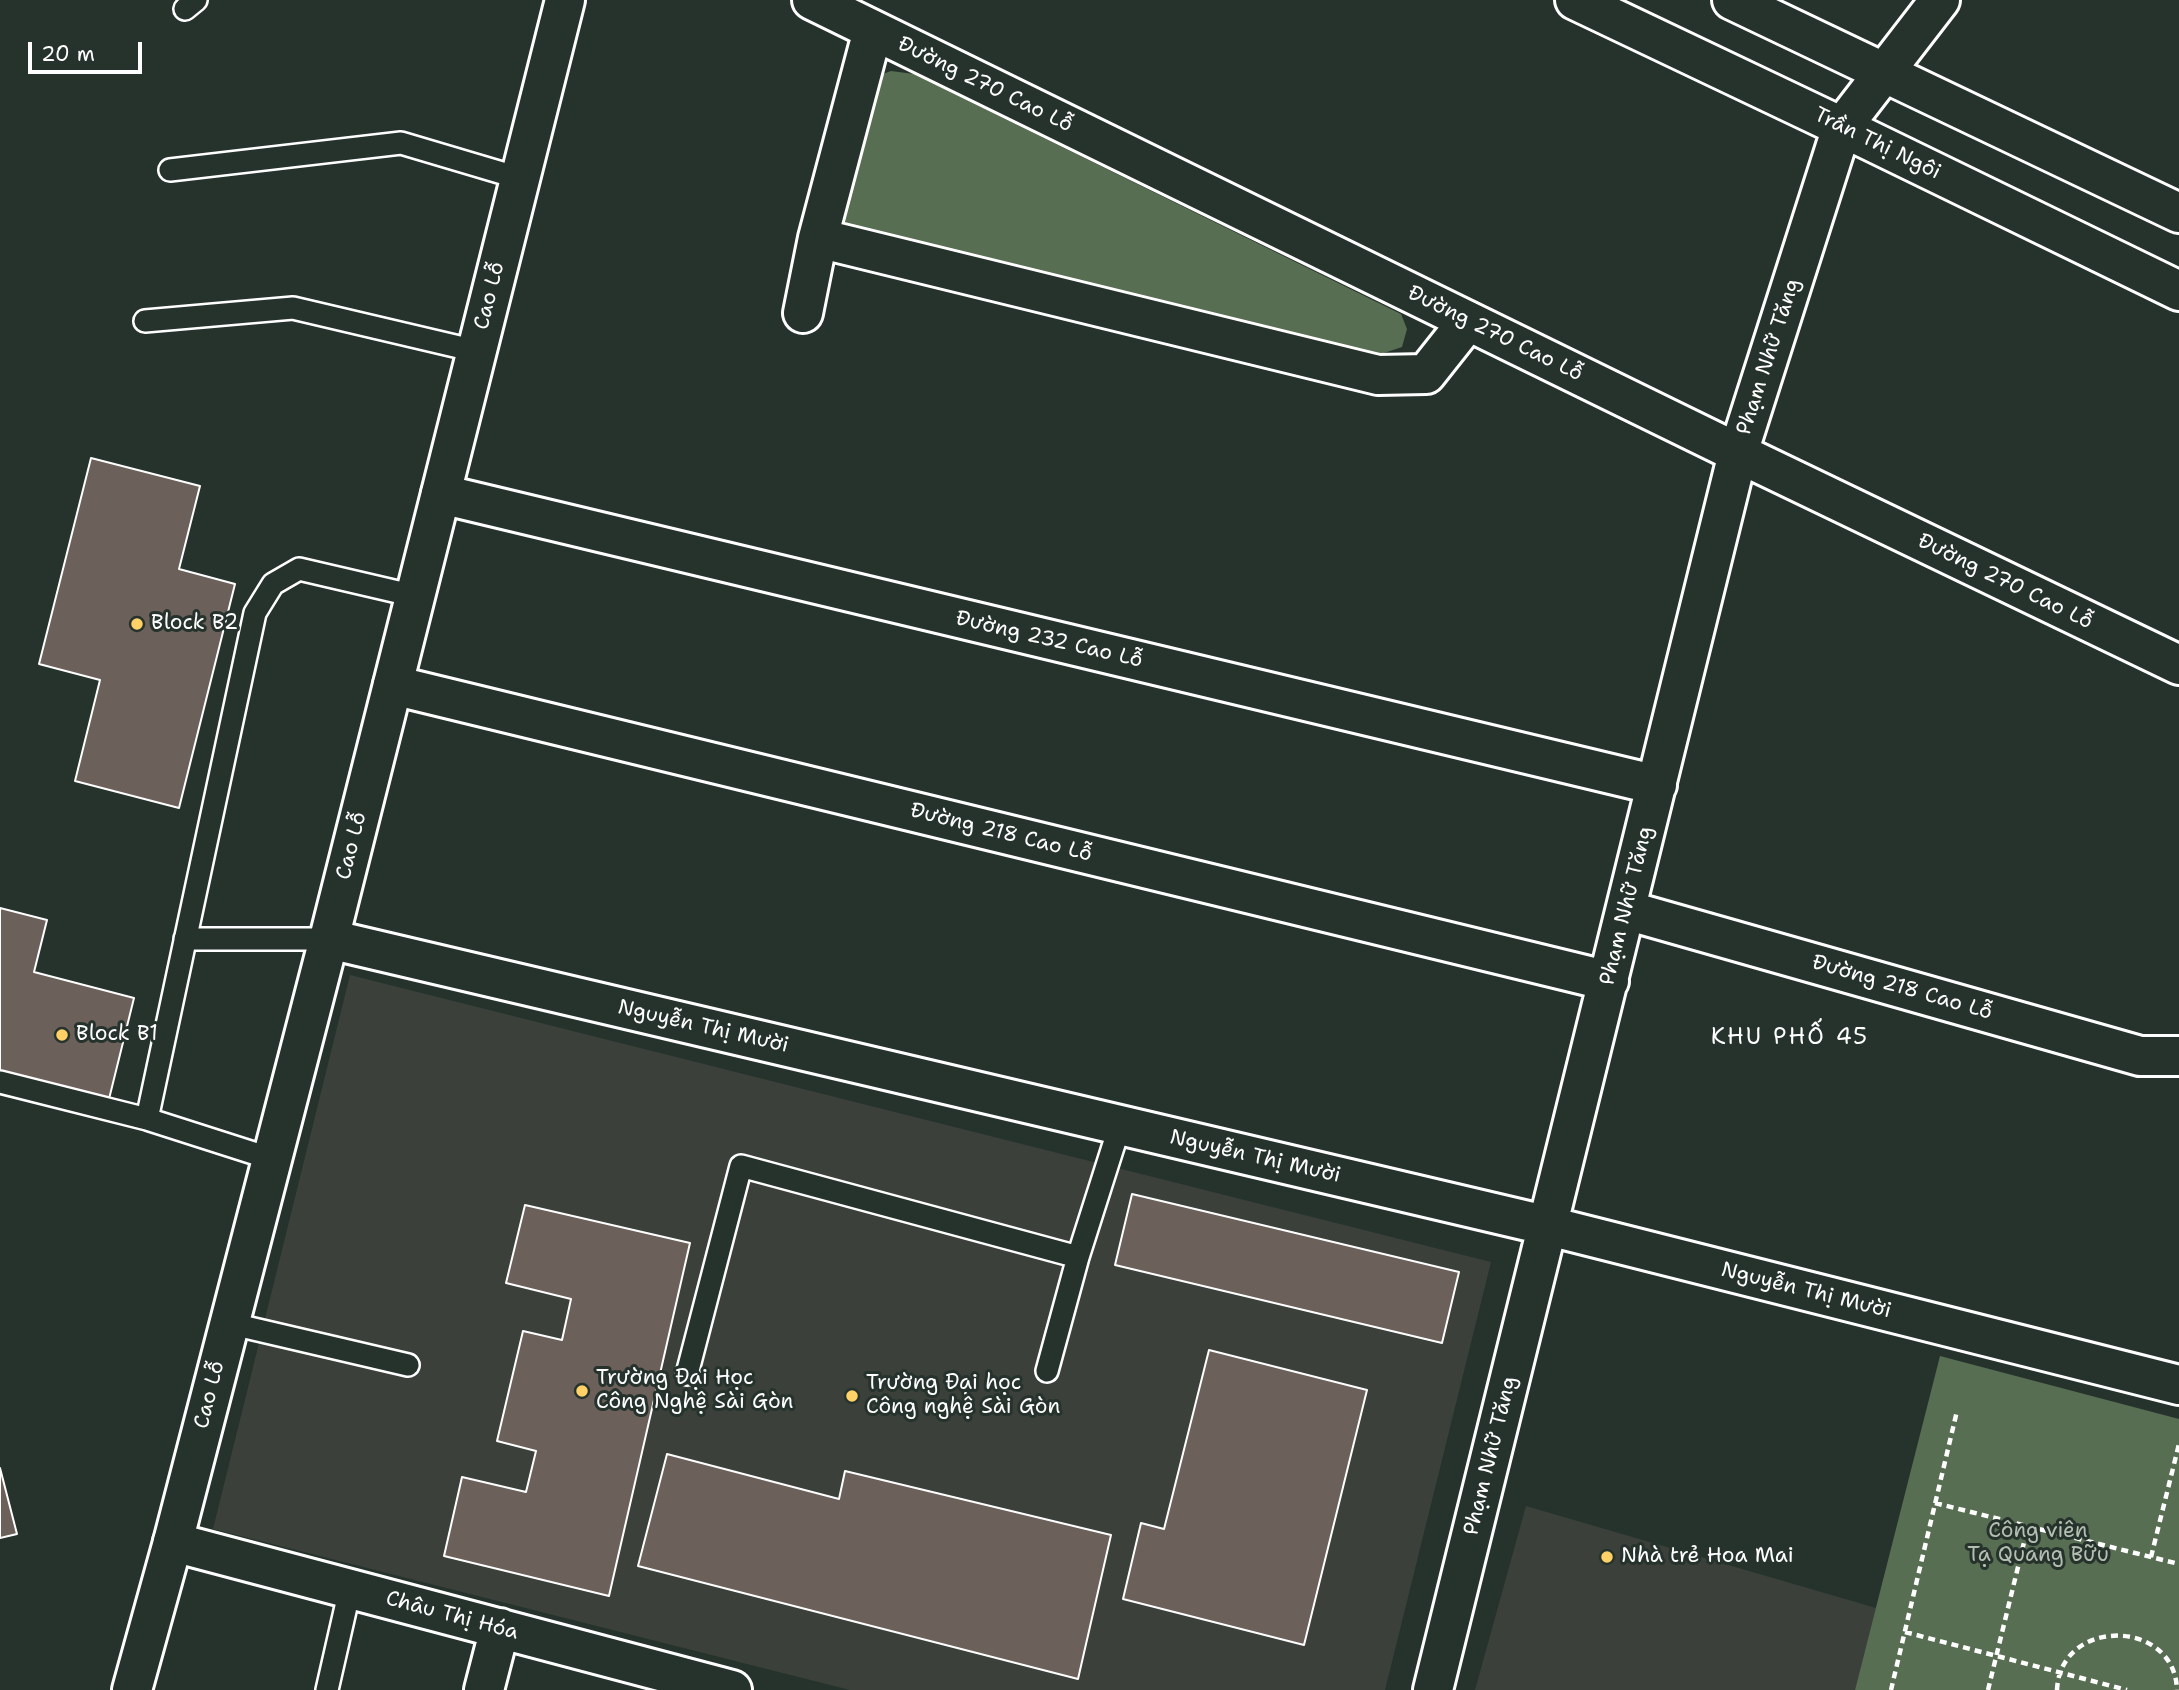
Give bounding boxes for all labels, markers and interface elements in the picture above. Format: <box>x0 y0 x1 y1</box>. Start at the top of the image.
scale bar <box>32 28 145 72</box>
street label: Đường 270 Cao Lỗ <box>893 32 1077 138</box>
text: 20 m <box>41 40 95 68</box>
street label: Trần Thị Ngôi <box>1810 102 1944 186</box>
street label: Cao Lỗ <box>469 259 511 333</box>
street label: Phạm Nhữ Tăng <box>1732 276 1806 438</box>
street label: Đường 270 Cao Lỗ <box>1403 281 1587 387</box>
street label: Đường 270 Cao Lỗ <box>1913 529 2097 635</box>
street label: Đường 232 Cao Lỗ <box>953 606 1145 674</box>
place label: Block B2 <box>151 611 238 637</box>
marker: Block B2 <box>129 616 145 632</box>
street label: Đường 218 Cao Lỗ <box>908 798 1094 868</box>
street label: Cao Lỗ <box>331 809 373 883</box>
street label: Phạm Nhữ Tăng <box>1595 824 1659 988</box>
street label: Đường 218 Cao Lỗ <box>1809 950 1995 1026</box>
street label: Nguyễn Thị Mười <box>615 995 791 1059</box>
place label: Block B1 <box>76 1022 158 1048</box>
district label: KHU PHỐ 45 <box>1712 1024 1868 1052</box>
marker: Block B1 <box>54 1027 70 1043</box>
street label: Nguyễn Thị Mười <box>1167 1125 1343 1189</box>
street label: Nguyễn Thị Mười <box>1718 1258 1894 1324</box>
street label: Cao Lỗ <box>189 1358 231 1432</box>
place label: Trường Đại Học Công Nghệ Sài Gòn <box>596 1366 793 1416</box>
place label: Trường Đại học Công nghệ Sài Gòn <box>866 1371 1060 1421</box>
street label: Phạm Nhữ Tăng <box>1459 1374 1523 1538</box>
marker: Trường Đại Học Công Nghệ Sài Gòn <box>574 1383 590 1399</box>
marker: Trường Đại học Công nghệ Sài Gòn <box>844 1388 860 1404</box>
park label: Công viên Tạ Quang Bữu <box>1967 1519 2109 1569</box>
place label: Nhà trẻ Hoa Mai <box>1621 1544 1794 1570</box>
marker: Nhà trẻ Hoa Mai <box>1599 1549 1615 1565</box>
street label: Châu Thị Hóa <box>383 1586 521 1646</box>

